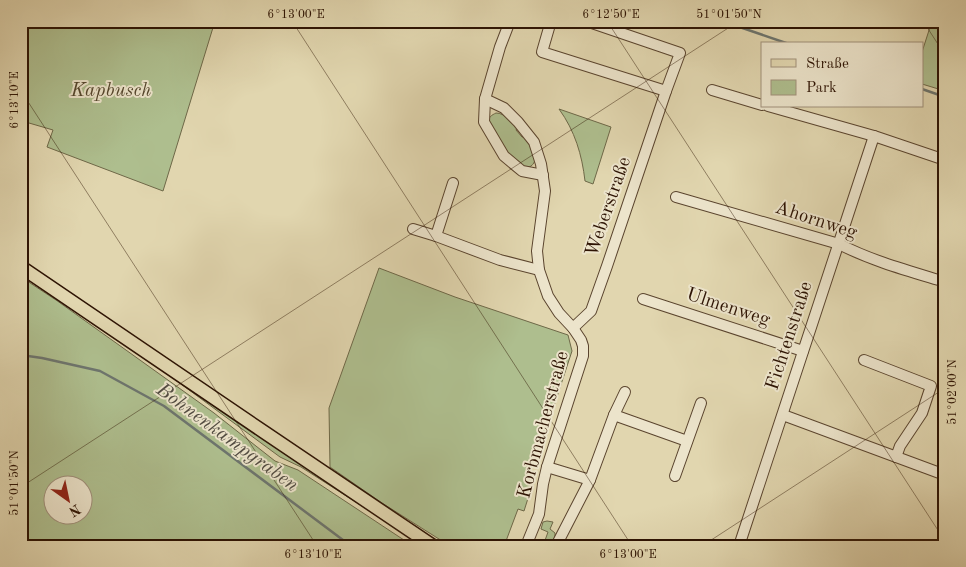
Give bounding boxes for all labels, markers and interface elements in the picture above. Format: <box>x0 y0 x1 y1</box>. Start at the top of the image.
text: 6°12'50"E <box>582 8 640 21</box>
text: 51°01'50"N <box>696 8 762 21</box>
text: 6°13'00"E <box>267 9 325 21</box>
legend <box>761 42 924 108</box>
text: Straße <box>806 57 849 72</box>
text: 6°13'10"E <box>9 71 21 129</box>
text: Park <box>806 81 837 96</box>
park label: Kapbusch <box>70 82 152 101</box>
street label: Weberstraße <box>583 155 635 259</box>
street label: Ahornweg <box>773 199 860 243</box>
street label: Fichtenstraße <box>763 279 817 393</box>
street label: Ulmenweg <box>684 286 773 331</box>
street label: Korbmacherstraße <box>515 349 573 501</box>
text: 51°02'00"N <box>946 359 959 425</box>
water label: Bohnenkampgraben <box>152 379 302 496</box>
text: 51°01'50"N <box>8 450 21 516</box>
north arrow <box>42 474 92 524</box>
text: N <box>66 501 83 519</box>
text: 6°13'10"E <box>284 549 342 561</box>
text: 6°13'00"E <box>599 549 657 561</box>

